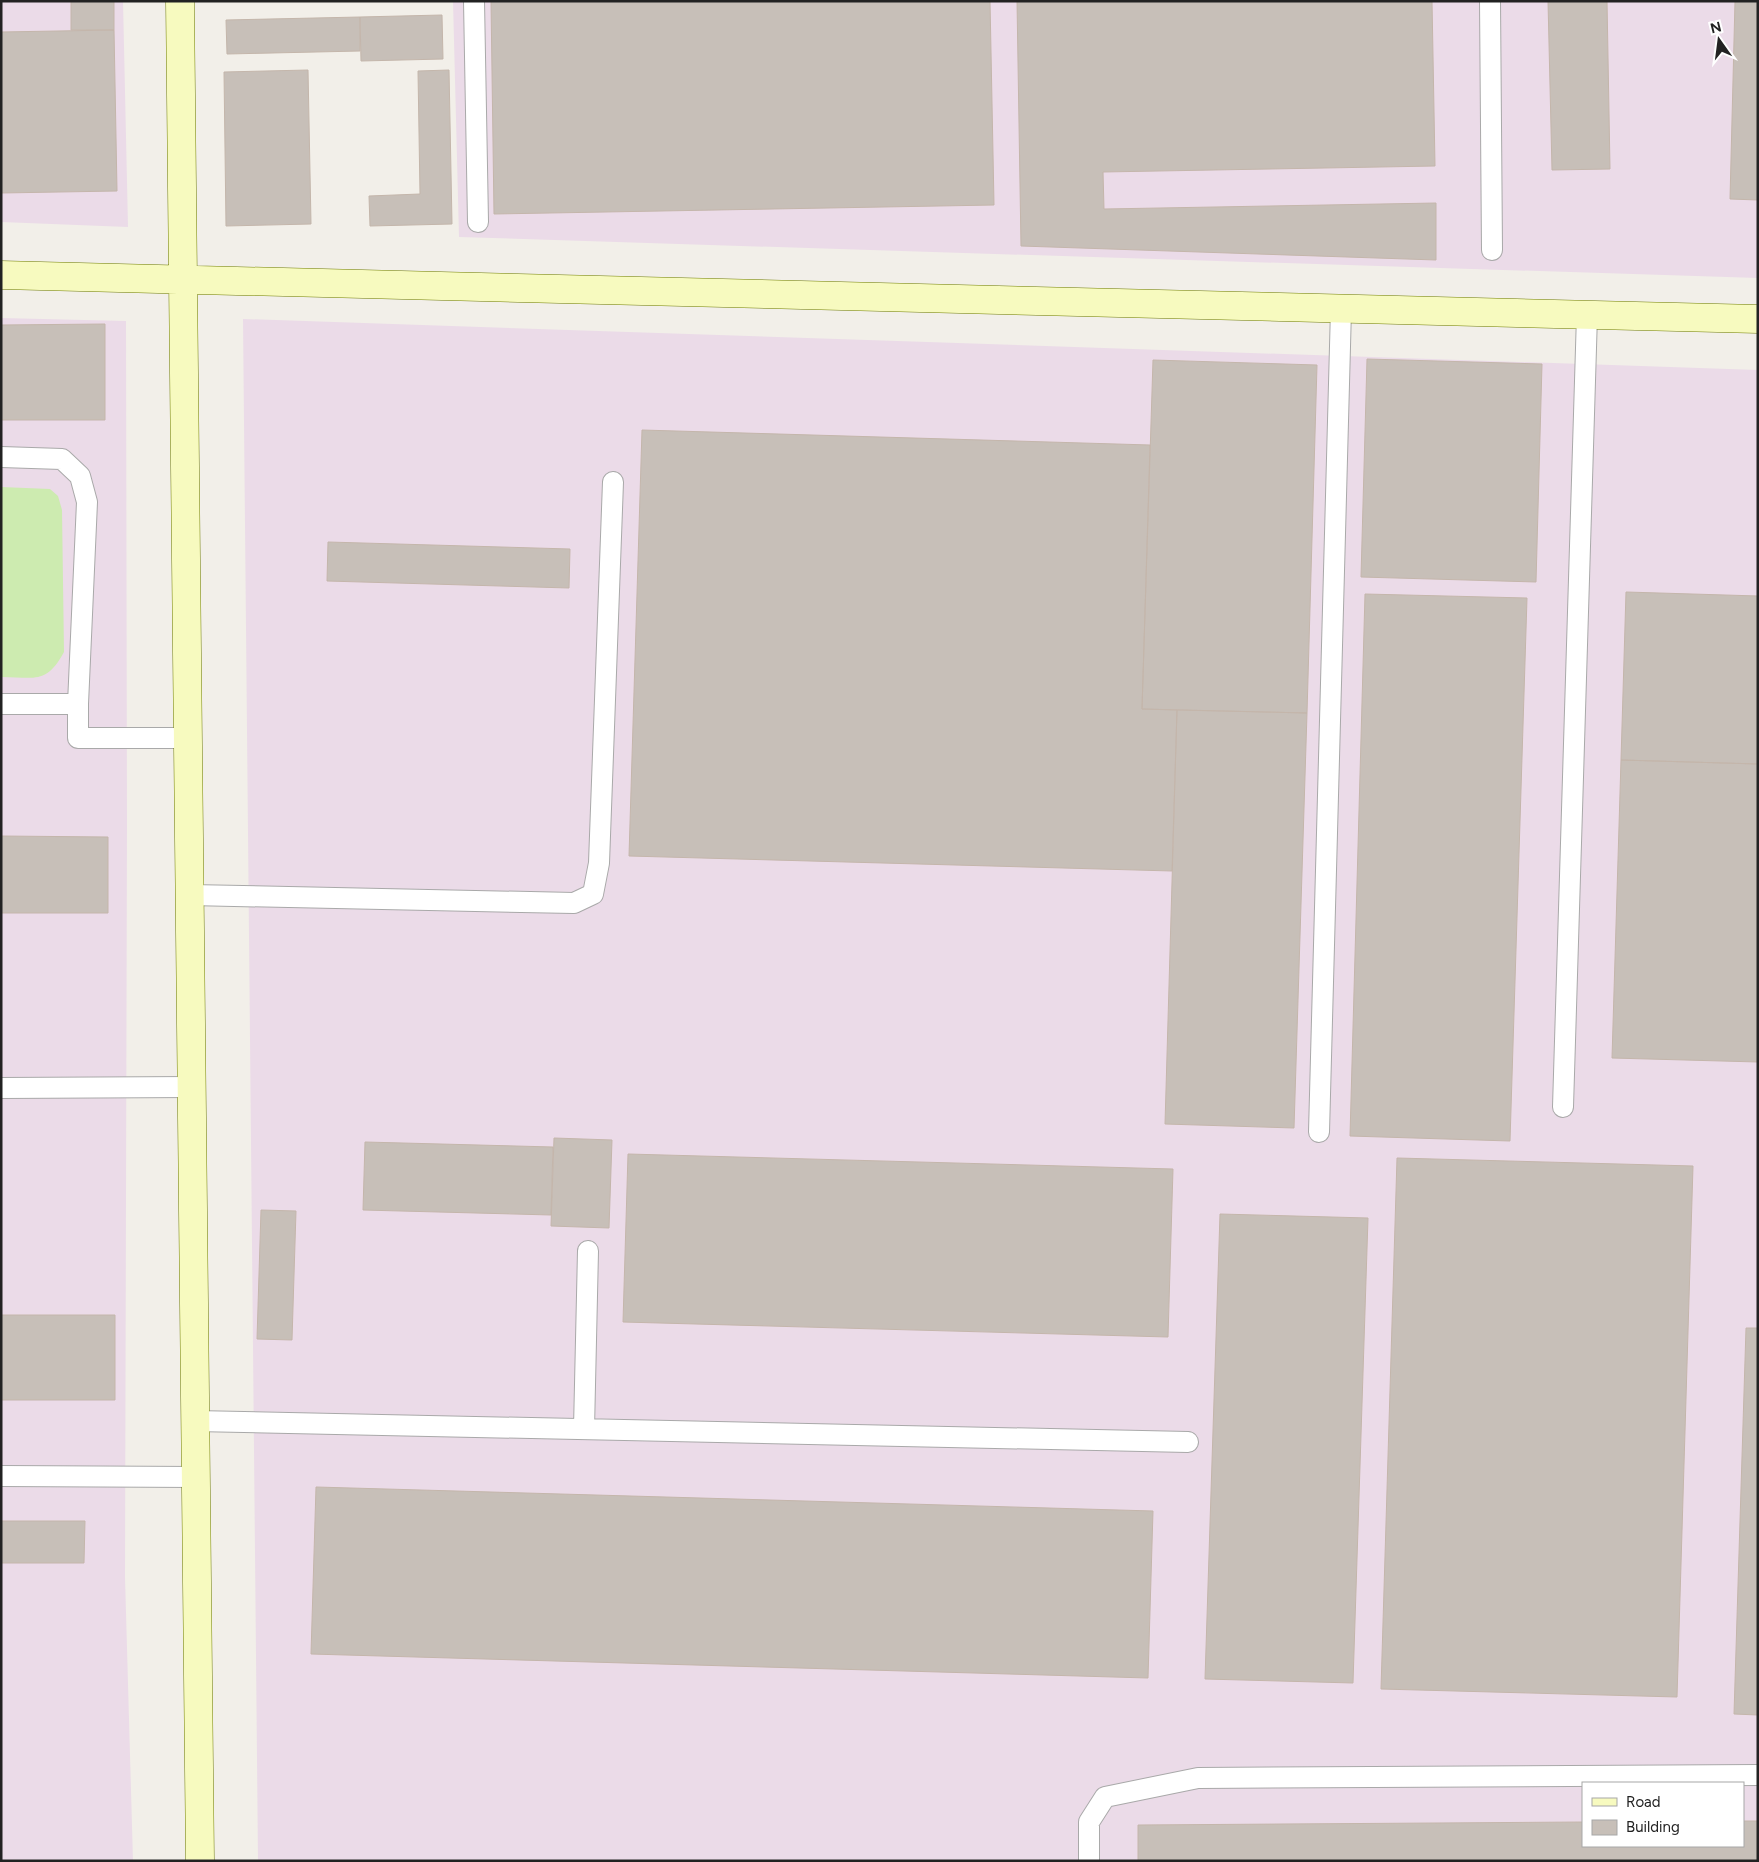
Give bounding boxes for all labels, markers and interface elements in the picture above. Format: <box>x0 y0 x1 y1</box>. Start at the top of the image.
north arrow <box>1694 15 1744 65</box>
text: N <box>1709 18 1723 37</box>
legend <box>1582 1782 1744 1847</box>
text: Road <box>1626 1793 1661 1811</box>
text: Building <box>1626 1818 1680 1836</box>

